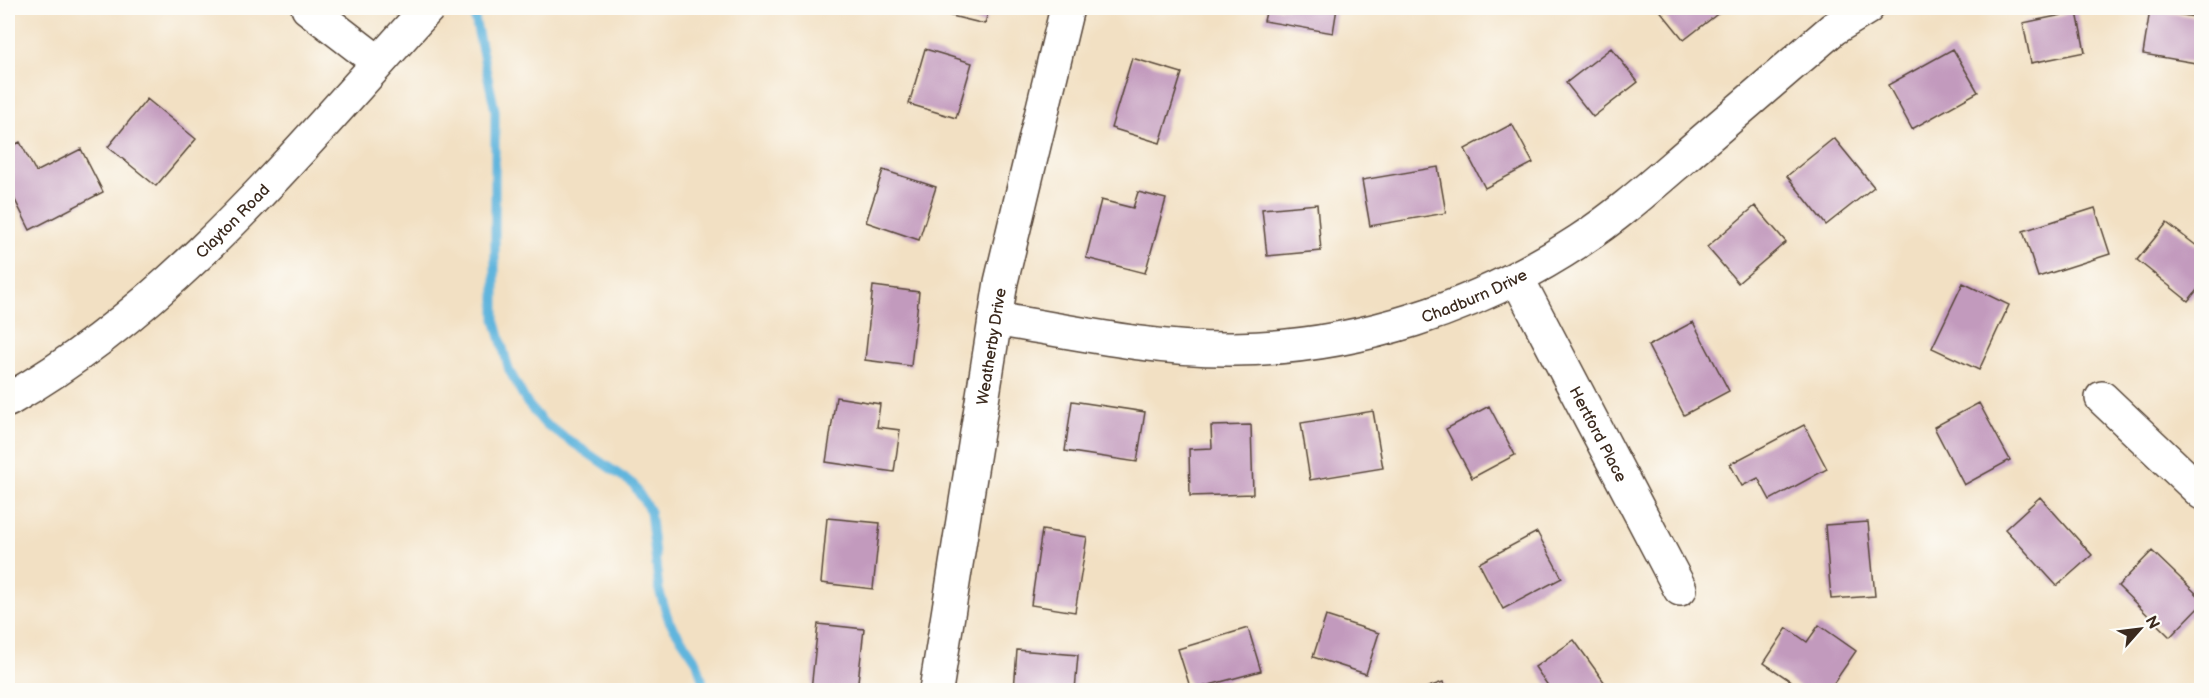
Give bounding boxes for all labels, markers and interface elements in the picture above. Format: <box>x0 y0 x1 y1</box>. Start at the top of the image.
street label: Clayton Road <box>192 181 274 263</box>
street label: Chadburn Drive <box>1419 265 1531 328</box>
street label: Weatherby Drive <box>974 286 1011 406</box>
street label: Hertford Place <box>1565 384 1630 486</box>
north arrow <box>2110 599 2170 659</box>
text: N <box>2141 613 2163 632</box>

